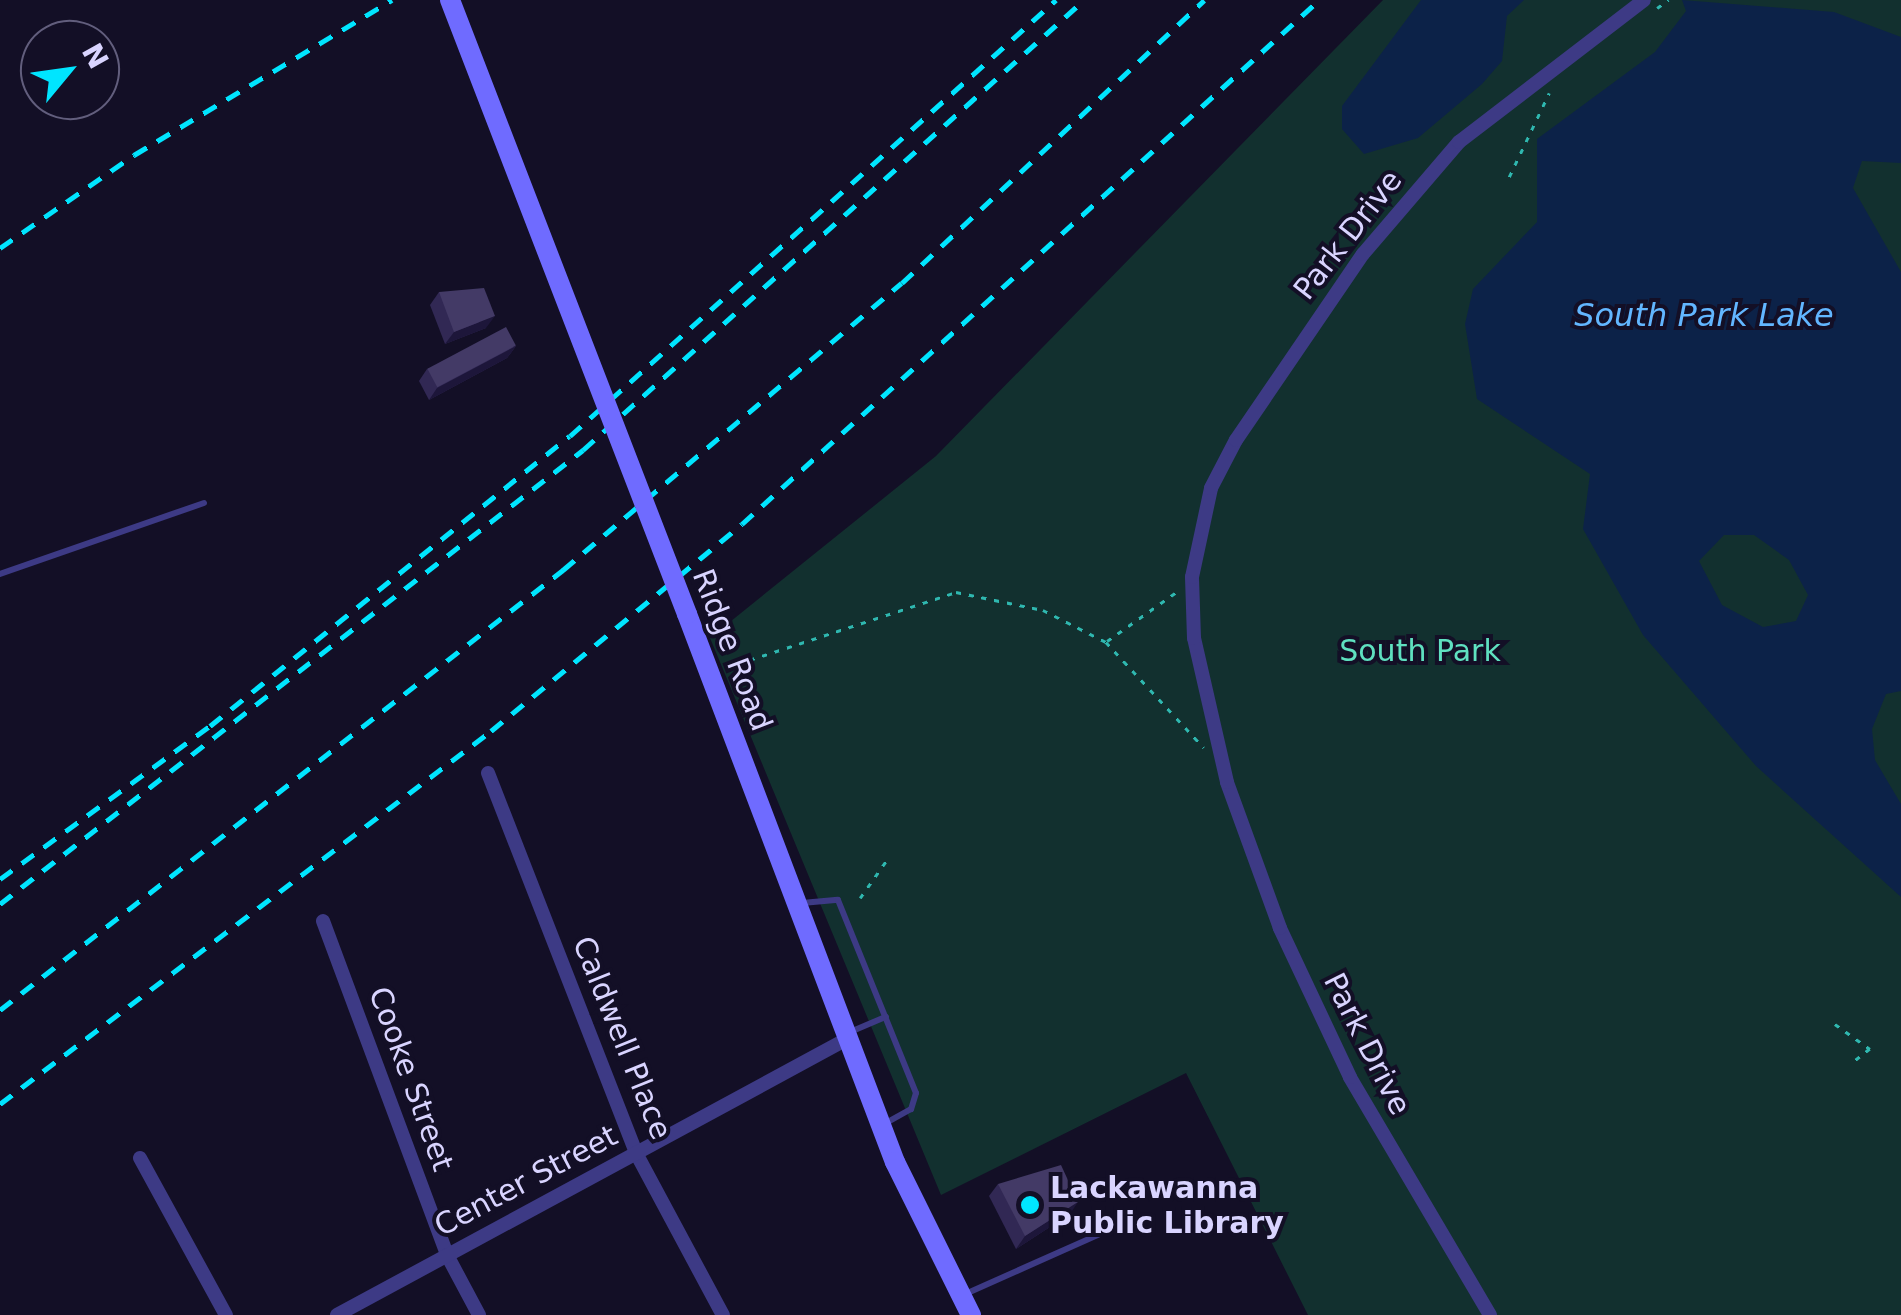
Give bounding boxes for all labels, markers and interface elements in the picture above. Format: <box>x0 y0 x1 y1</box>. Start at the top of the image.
north arrow <box>20 20 120 120</box>
text: N <box>75 38 115 74</box>
street label: Park Drive <box>1286 163 1410 307</box>
water label: South Park Lake <box>1574 296 1834 334</box>
street label: Ridge Road <box>685 564 779 736</box>
park label: South Park <box>1339 633 1501 669</box>
street label: Caldwell Place <box>565 931 679 1145</box>
street label: Park Drive <box>1316 967 1418 1121</box>
street label: Cooke Street <box>361 982 461 1176</box>
street label: Center Street <box>429 1118 623 1244</box>
place label: Lackawanna Public Library <box>1050 1170 1284 1240</box>
marker: Lackawanna Public Library <box>1019 1194 1041 1216</box>

